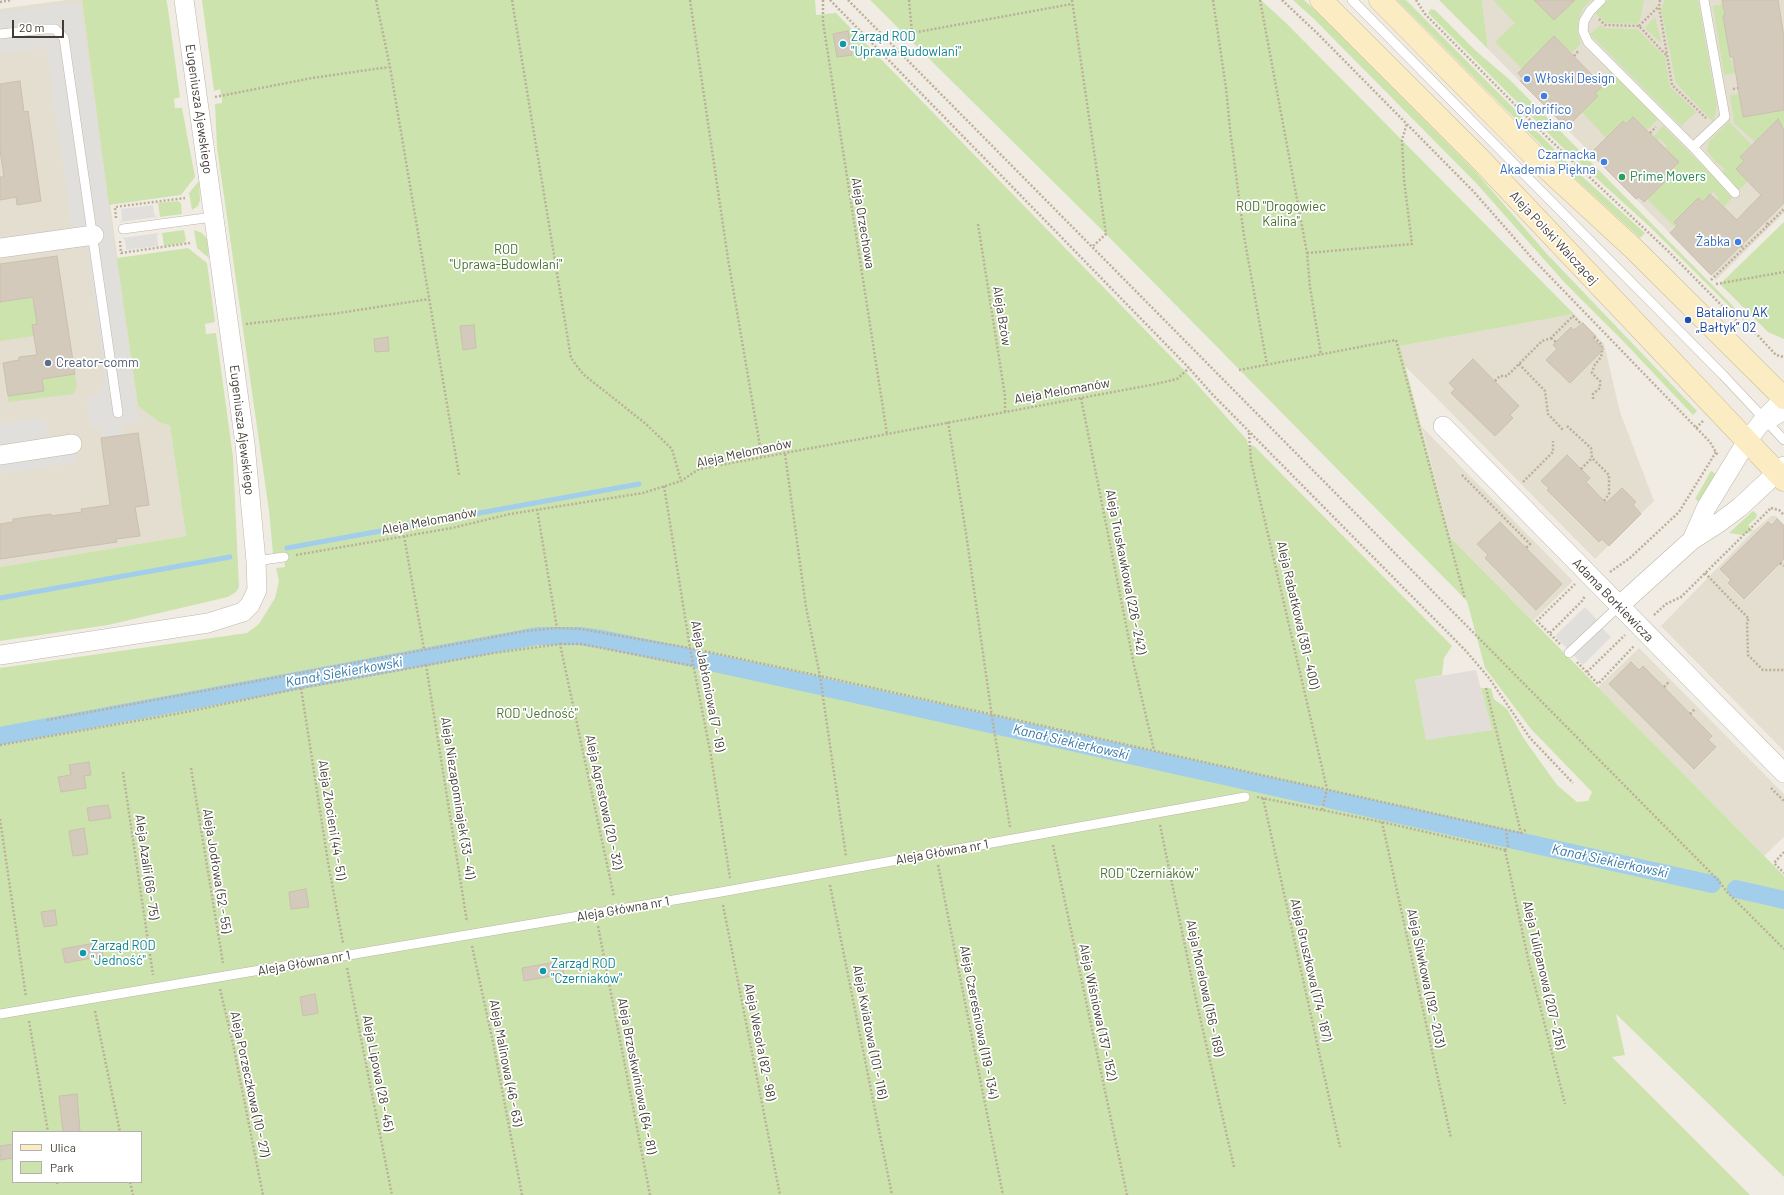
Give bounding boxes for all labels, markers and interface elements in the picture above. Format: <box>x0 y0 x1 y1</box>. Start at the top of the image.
scale bar <box>14 12 66 38</box>
text: 20 m <box>19 20 45 34</box>
place label: Zarząd ROD "Uprawa Budowlani" <box>851 29 961 60</box>
marker: Zarząd ROD "Uprawa Budowlani" <box>838 39 848 49</box>
street label: Eugeniusza Ajewskiego <box>182 43 216 175</box>
place label: Włoski Design <box>1535 71 1615 87</box>
marker: Włoski Design <box>1522 74 1532 84</box>
marker: Colorifico Veneziano <box>1539 91 1549 101</box>
place label: Colorifico Veneziano <box>1515 102 1573 133</box>
place label: Czarnacka Akademia Piękna <box>1500 147 1596 178</box>
marker: Czarnacka Akademia Piękna <box>1599 157 1609 167</box>
place label: Prime Movers <box>1630 169 1706 185</box>
marker: Prime Movers <box>1617 172 1627 182</box>
street label: Aleja Orzechowa <box>848 176 878 270</box>
street label: Aleja Polski Walczącej <box>1506 188 1602 288</box>
park label: ROD "Drogowiec Kalina" <box>1236 199 1326 230</box>
place label: Żabka <box>1696 234 1730 250</box>
marker: Żabka <box>1733 237 1743 247</box>
park label: ROD "Uprawa-Budowlani" <box>450 242 562 273</box>
street label: Aleja Bzów <box>990 285 1014 347</box>
place label: Batalionu AK „Bałtyk” 02 <box>1696 305 1768 336</box>
marker: Batalionu AK „Bałtyk” 02 <box>1683 315 1693 325</box>
place label: Creator-comm <box>56 355 139 371</box>
marker: Creator-comm <box>43 358 53 368</box>
street label: Eugeniusza Ajewskiego <box>226 364 258 496</box>
street label: Aleja Melomanów <box>1013 375 1111 407</box>
street label: Aleja Melomanów <box>695 435 793 471</box>
street label: Aleja Truskawkowa (226 - 242) <box>1102 488 1150 656</box>
street label: Aleja Melomanów <box>380 504 478 538</box>
street label: Aleja Rabatkowa (381 - 400) <box>1273 539 1323 691</box>
street label: Adama Borkiewicza <box>1569 555 1657 645</box>
street label: Aleja Jabłoniowa (7 - 19) <box>688 619 728 753</box>
water label: Kanał Siekierkowski <box>284 653 404 691</box>
park label: ROD "Jedność" <box>496 706 578 722</box>
street label: Aleja Niezapominajek (33 - 41) <box>437 716 479 880</box>
water label: Kanał Siekierkowski <box>1011 720 1131 764</box>
street label: Aleja Agrestowa (20 - 32) <box>582 733 626 871</box>
street label: Aleja Złocieni (44 - 51) <box>315 759 349 881</box>
street label: Aleja Jodłowa (52 - 55) <box>199 808 235 934</box>
street label: Aleja Azalii (66 - 75) <box>132 813 162 921</box>
street label: Aleja Główna nr 1 <box>894 836 990 868</box>
water label: Kanał Siekierkowski <box>1550 840 1670 882</box>
park label: ROD "Czerniaków" <box>1100 866 1198 882</box>
street label: Aleja Główna nr 1 <box>575 893 671 925</box>
street label: Aleja Gruszkowa (174 - 187) <box>1287 897 1335 1043</box>
street label: Aleja Tulipanowa (207 - 215) <box>1519 899 1569 1051</box>
street label: Aleja Śliwkowa (192 - 203) <box>1404 907 1448 1049</box>
street label: Aleja Morelowa (156 - 169) <box>1183 918 1227 1058</box>
place label: Zarząd ROD "Jedność" <box>91 938 156 969</box>
street label: Aleja Wiśniowa (137 - 152) <box>1076 942 1120 1082</box>
street label: Aleja Czereśniowa (119 - 134) <box>956 944 1002 1100</box>
street label: Aleja Główna nr 1 <box>256 947 352 979</box>
marker: Zarząd ROD "Jedność" <box>78 948 88 958</box>
place label: Zarząd ROD "Czerniaków" <box>551 956 622 987</box>
street label: Aleja Kwiatowa (101 - 116) <box>849 964 891 1100</box>
marker: Zarząd ROD "Czerniaków" <box>538 966 548 976</box>
street label: Aleja Wesoła (82 - 98) <box>741 982 779 1102</box>
street label: Aleja Brzoskwiniowa (64 - 81) <box>614 996 660 1156</box>
street label: Aleja Malinowa (46 - 63) <box>486 998 526 1128</box>
street label: Aleja Porzeczkowa (10 - 27) <box>227 1010 273 1158</box>
street label: Aleja Lipowa (28 - 45) <box>359 1014 397 1132</box>
legend <box>12 1131 142 1183</box>
text: Ulica <box>50 1140 76 1154</box>
text: Park <box>50 1160 74 1174</box>

